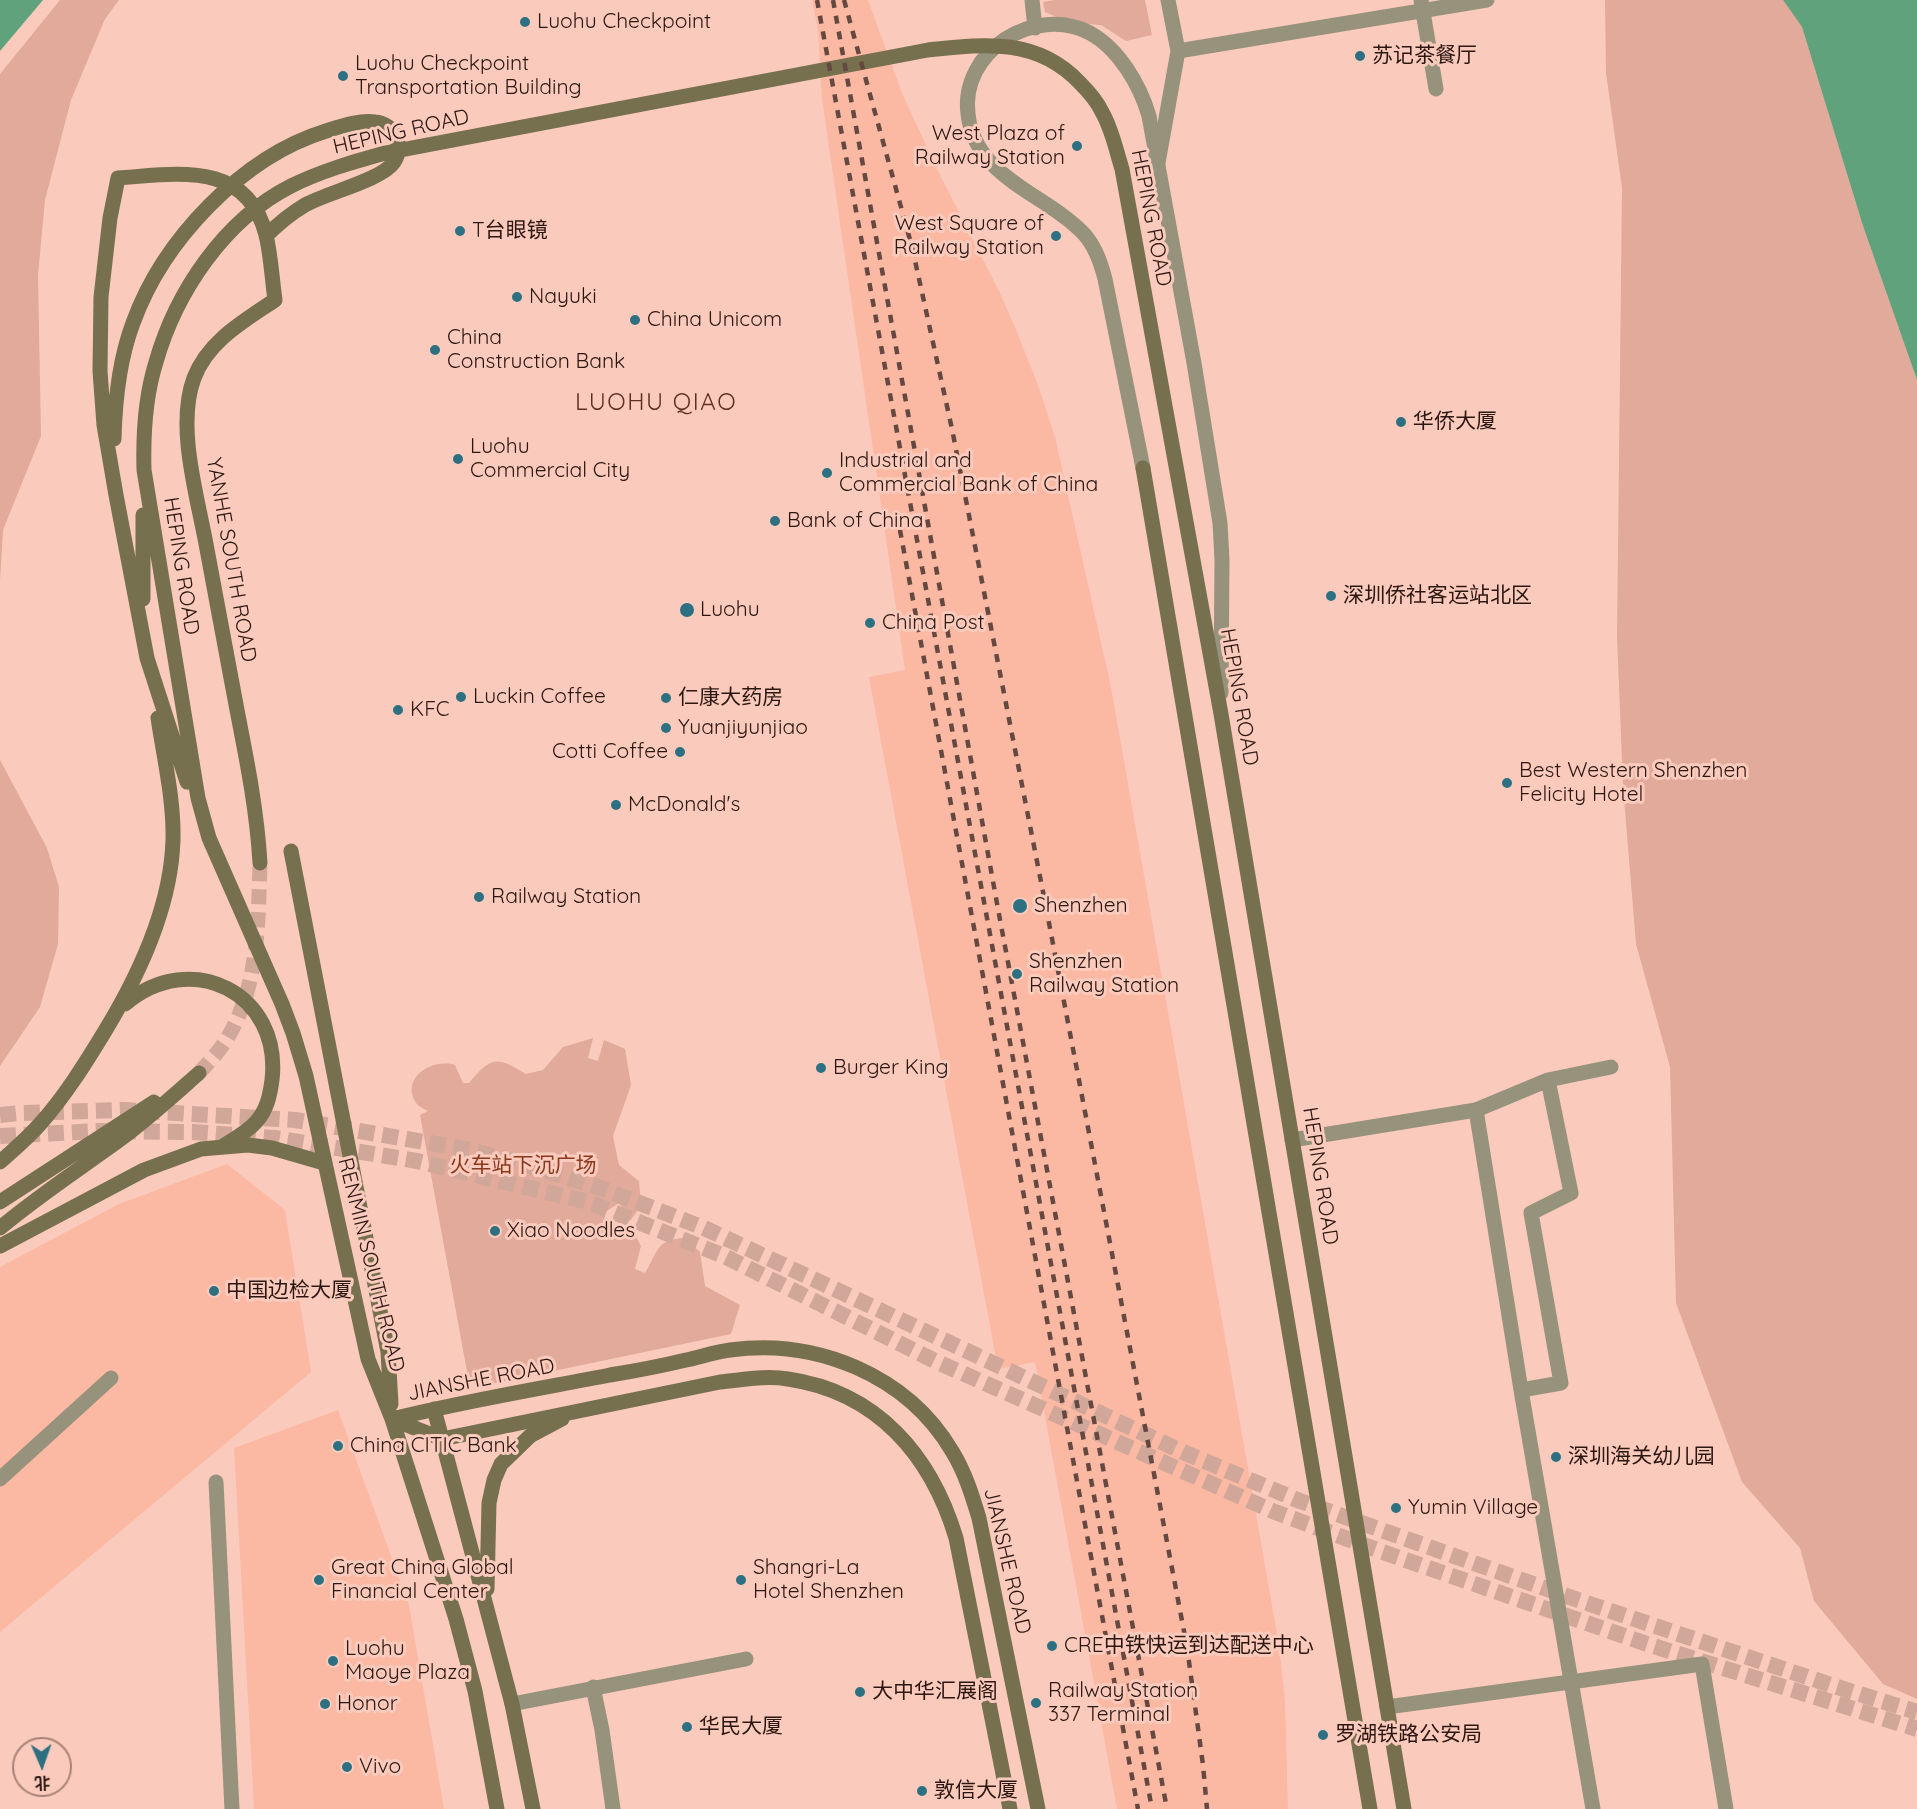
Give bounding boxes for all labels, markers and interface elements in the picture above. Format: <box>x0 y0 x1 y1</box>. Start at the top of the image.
place label: Luohu Checkpoint <box>537 9 711 35</box>
marker: Luohu Checkpoint <box>518 15 532 29</box>
place label: 苏记茶餐厅 <box>1372 43 1477 69</box>
marker: 苏记茶餐厅 <box>1353 49 1367 63</box>
place label: Luohu Checkpoint Transportation Building <box>355 51 582 101</box>
marker: Luohu Checkpoint Transportation Building <box>336 69 350 83</box>
street label: HEPING ROAD <box>330 104 472 160</box>
place label: West Plaza of Railway Station <box>915 121 1065 171</box>
marker: West Plaza of Railway Station <box>1070 139 1084 153</box>
street label: HEPING ROAD <box>1125 147 1177 289</box>
place label: West Square of Railway Station <box>894 211 1044 261</box>
place label: T台眼镜 <box>472 218 548 244</box>
marker: T台眼镜 <box>453 224 467 238</box>
marker: West Square of Railway Station <box>1049 229 1063 243</box>
place label: Nayuki <box>529 284 597 310</box>
marker: Nayuki <box>510 290 524 304</box>
place label: China Unicom <box>647 307 782 333</box>
marker: China Unicom <box>628 313 642 327</box>
place label: China Construction Bank <box>447 325 625 375</box>
marker: China Construction Bank <box>428 343 442 357</box>
district label: LUOHU QIAO <box>575 389 737 417</box>
place label: 华侨大厦 <box>1413 409 1497 435</box>
marker: 华侨大厦 <box>1394 415 1408 429</box>
place label: Luohu Commercial City <box>470 434 630 484</box>
place label: Industrial and Commercial Bank of China <box>839 448 1098 498</box>
marker: Luohu Commercial City <box>451 452 465 466</box>
street label: YANHE SOUTH ROAD <box>201 456 261 664</box>
marker: Industrial and Commercial Bank of China <box>820 466 834 480</box>
street label: HEPING ROAD <box>158 495 204 637</box>
place label: Bank of China <box>787 508 923 534</box>
marker: Bank of China <box>768 514 782 528</box>
place label: 深圳侨社客运站北区 <box>1343 583 1532 609</box>
marker: 深圳侨社客运站北区 <box>1324 589 1338 603</box>
place label: Luohu <box>700 597 760 623</box>
marker: Luohu <box>678 601 696 619</box>
place label: China Post <box>882 610 985 636</box>
marker: China Post <box>863 616 877 630</box>
street label: HEPING ROAD <box>1215 626 1263 768</box>
place label: Luckin Coffee <box>473 684 606 710</box>
place label: 仁康大药房 <box>678 685 783 711</box>
marker: Luckin Coffee <box>454 690 468 704</box>
marker: 仁康大药房 <box>659 691 673 705</box>
place label: KFC <box>410 697 450 723</box>
marker: KFC <box>391 703 405 717</box>
place label: Yuanjiyunjiao <box>678 715 808 741</box>
marker: Yuanjiyunjiao <box>659 721 673 735</box>
place label: Cotti Coffee <box>552 739 668 765</box>
marker: Cotti Coffee <box>673 745 687 759</box>
place label: Best Western Shenzhen Felicity Hotel <box>1519 758 1747 808</box>
marker: Best Western Shenzhen Felicity Hotel <box>1500 776 1514 790</box>
place label: McDonald's <box>628 792 740 818</box>
marker: McDonald's <box>609 798 623 812</box>
place label: Railway Station <box>491 884 641 910</box>
marker: Railway Station <box>472 890 486 904</box>
place label: Shenzhen <box>1034 893 1128 919</box>
marker: Shenzhen <box>1011 897 1029 915</box>
place label: Shenzhen Railway Station <box>1029 949 1179 999</box>
marker: Shenzhen Railway Station <box>1010 967 1024 981</box>
place label: Burger King <box>833 1055 949 1081</box>
marker: Burger King <box>814 1061 828 1075</box>
street label: HEPING ROAD <box>1297 1105 1343 1247</box>
park label: 火车站下沉广场 <box>450 1153 596 1179</box>
street label: RENMIN SOUTH ROAD <box>332 1155 410 1375</box>
place label: Xiao Noodles <box>507 1218 635 1244</box>
marker: Xiao Noodles <box>488 1224 502 1238</box>
place label: 中国边检大厦 <box>226 1278 352 1304</box>
marker: 中国边检大厦 <box>207 1284 221 1298</box>
street label: JIANSHE ROAD <box>405 1353 557 1407</box>
place label: China CITIC Bank <box>350 1433 517 1459</box>
marker: China CITIC Bank <box>331 1439 345 1453</box>
place label: 深圳海关幼儿园 <box>1568 1444 1715 1470</box>
marker: 深圳海关幼儿园 <box>1549 1450 1563 1464</box>
street label: JIANSHE ROAD <box>978 1485 1036 1637</box>
place label: Yumin Village <box>1408 1495 1538 1521</box>
marker: Yumin Village <box>1389 1501 1403 1515</box>
place label: Great China Global Financial Center <box>331 1555 514 1605</box>
place label: Shangri-La Hotel Shenzhen <box>753 1555 904 1605</box>
marker: Great China Global Financial Center <box>312 1573 326 1587</box>
marker: Shangri-La Hotel Shenzhen <box>734 1573 748 1587</box>
place label: CRE中铁快运到达配送中心 <box>1064 1633 1314 1659</box>
place label: Luohu Maoye Plaza <box>345 1636 470 1686</box>
marker: CRE中铁快运到达配送中心 <box>1045 1639 1059 1653</box>
marker: Luohu Maoye Plaza <box>326 1654 340 1668</box>
place label: Railway Station 337 Terminal <box>1048 1678 1198 1728</box>
place label: 大中华汇展阁 <box>872 1679 998 1705</box>
marker: 大中华汇展阁 <box>853 1685 867 1699</box>
place label: Honor <box>337 1691 398 1717</box>
marker: Railway Station 337 Terminal <box>1029 1696 1043 1710</box>
marker: Honor <box>318 1697 332 1711</box>
place label: 华民大厦 <box>699 1714 783 1740</box>
marker: 华民大厦 <box>680 1720 694 1734</box>
place label: 罗湖铁路公安局 <box>1335 1722 1482 1748</box>
marker: 罗湖铁路公安局 <box>1316 1728 1330 1742</box>
north arrow <box>12 1737 72 1797</box>
place label: Vivo <box>359 1754 401 1780</box>
marker: Vivo <box>340 1760 354 1774</box>
text: 北 <box>34 1773 51 1793</box>
place label: 敦信大厦 <box>934 1778 1018 1804</box>
marker: 敦信大厦 <box>915 1784 929 1798</box>

